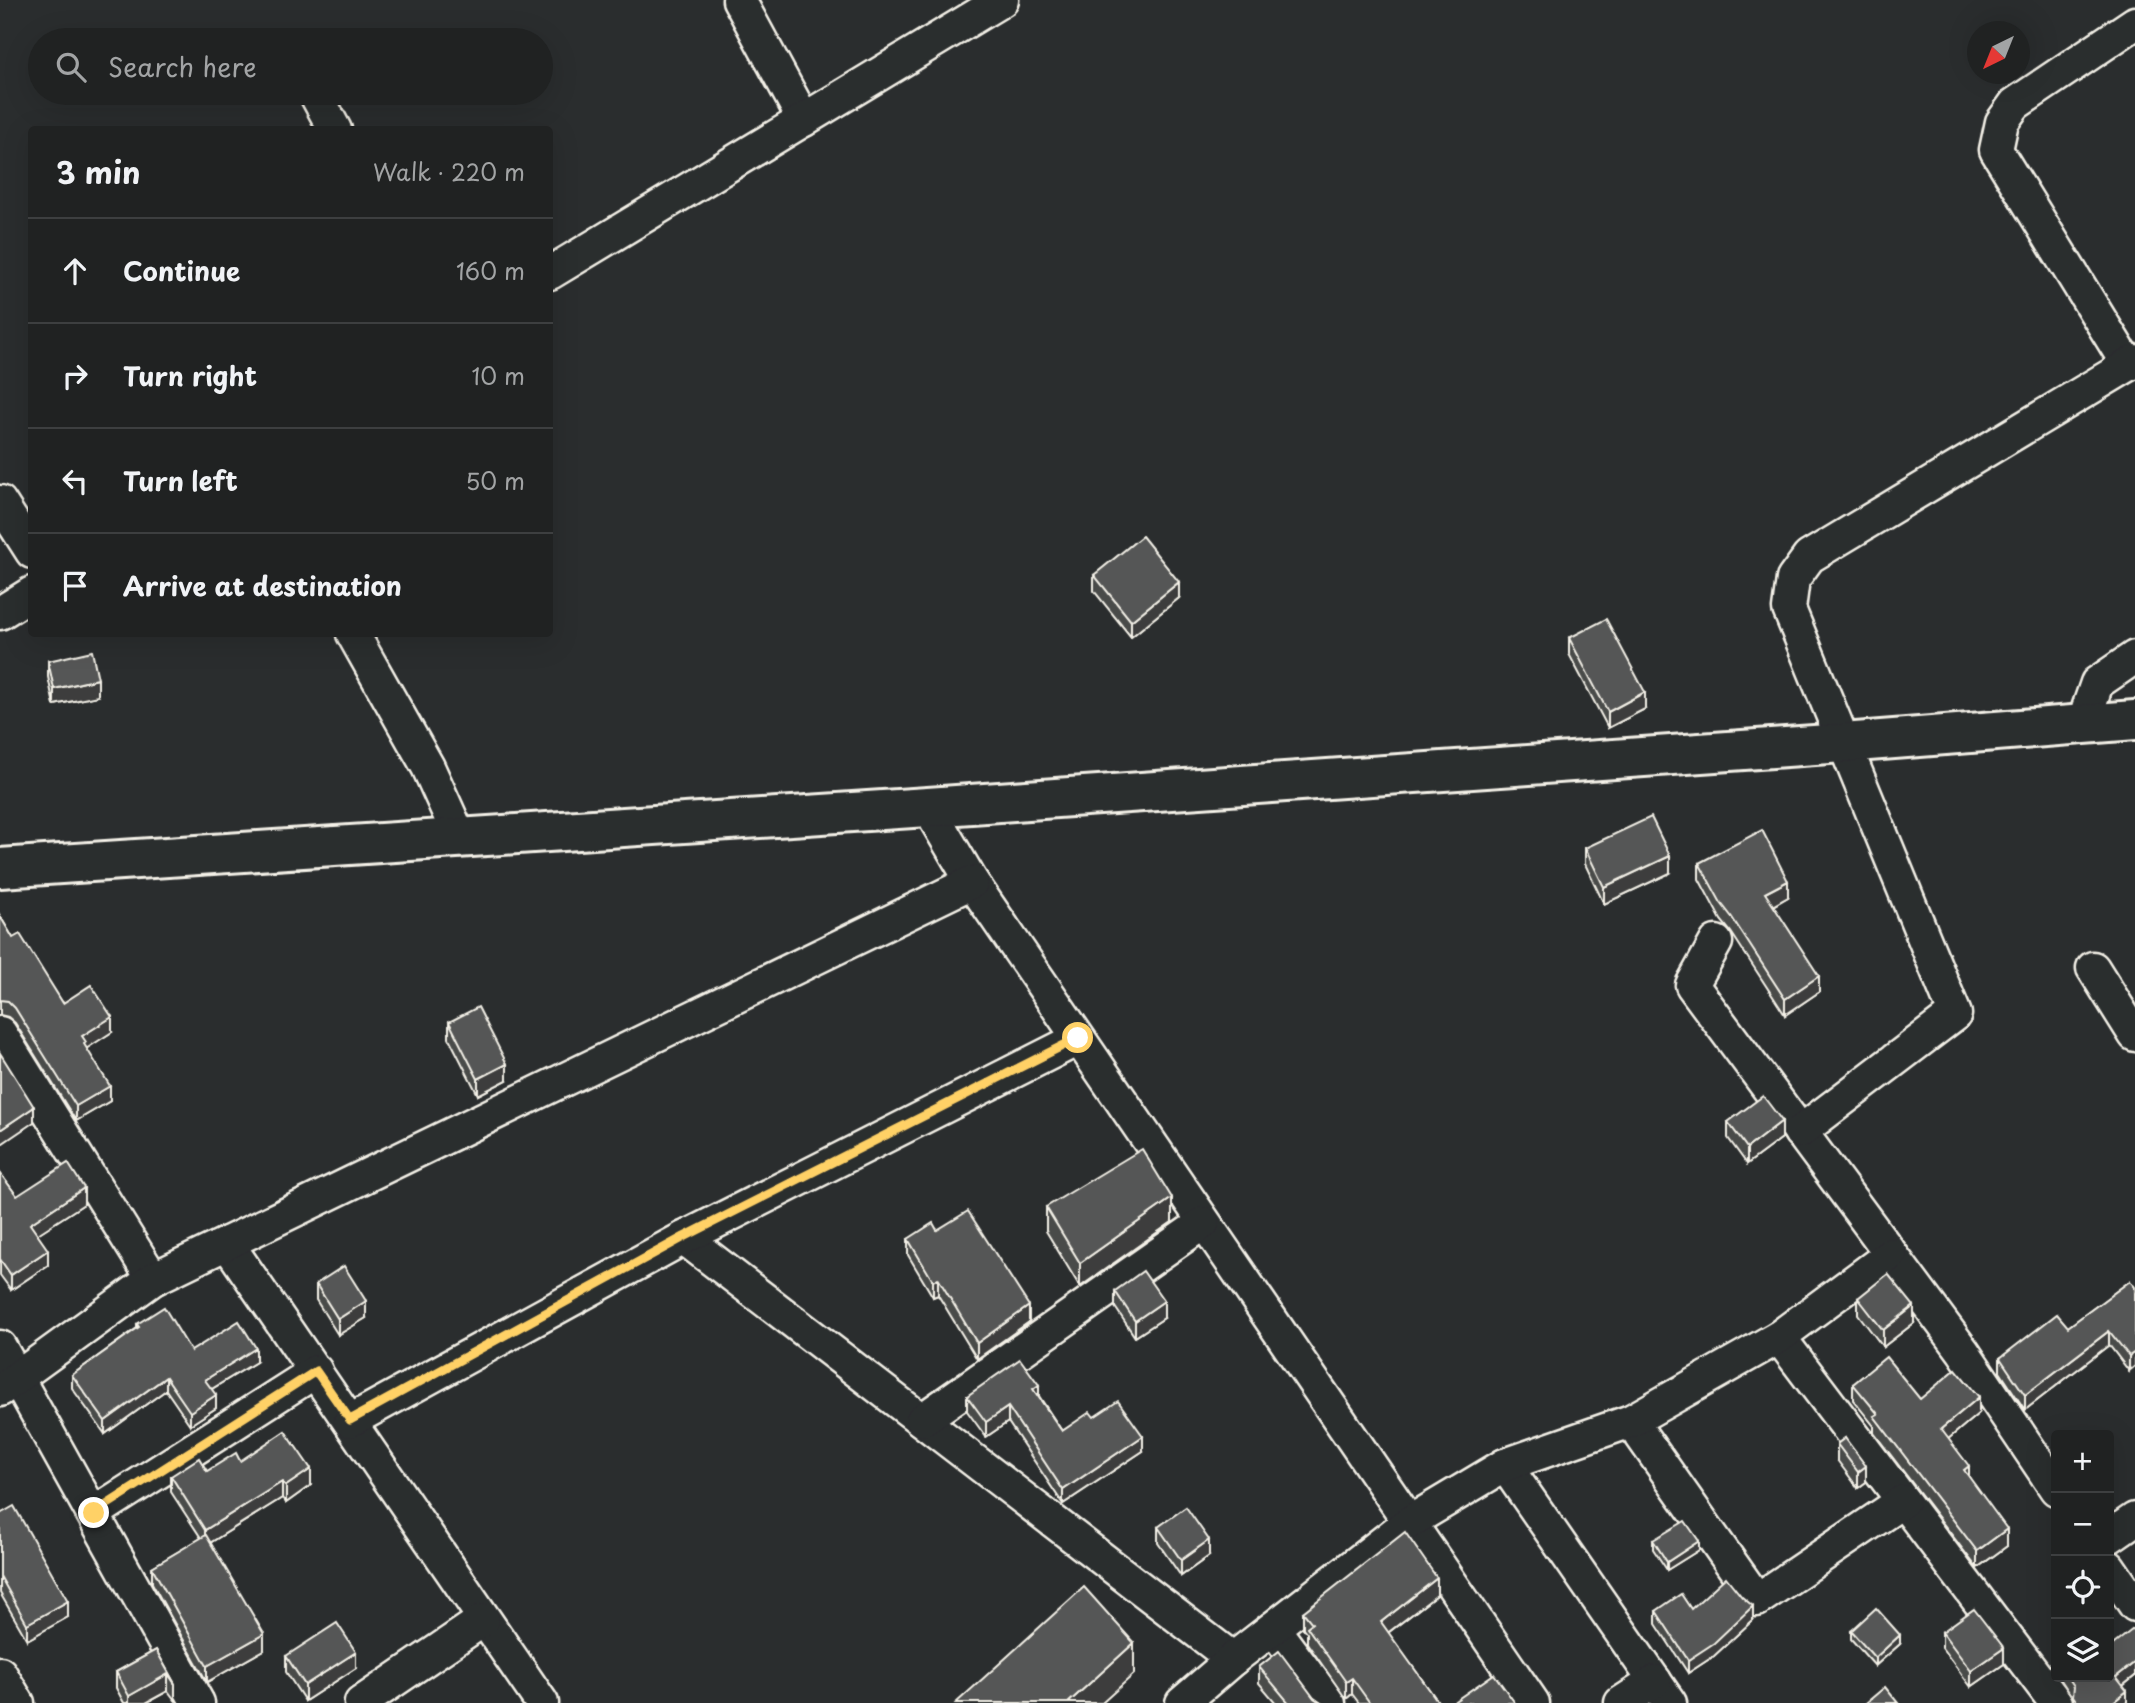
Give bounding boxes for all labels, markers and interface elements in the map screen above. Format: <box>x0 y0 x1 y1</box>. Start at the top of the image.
north arrow <box>1967 21 2030 84</box>
search box <box>28 28 553 105</box>
text: Search here <box>108 47 257 86</box>
icon: search <box>52 48 90 86</box>
text: 3 min <box>56 149 141 194</box>
text: Walk · 220 m <box>373 154 525 189</box>
text: Continue <box>123 251 240 290</box>
icon: ahead <box>56 252 94 290</box>
text: 160 m <box>456 253 525 288</box>
text: Turn right <box>123 356 257 395</box>
icon: right <box>56 357 94 395</box>
text: 10 m <box>471 358 525 393</box>
text: Turn left <box>123 461 238 500</box>
icon: left <box>56 462 94 500</box>
text: 50 m <box>465 463 525 498</box>
text: Arrive at destination <box>123 566 402 605</box>
icon: arrive <box>56 567 94 605</box>
route start <box>1062 1022 1093 1053</box>
map controls <box>2051 1430 2114 1682</box>
button: + <box>2051 1430 2114 1493</box>
button: − <box>2051 1493 2114 1556</box>
route end <box>78 1497 109 1528</box>
button: locate <box>2051 1556 2114 1619</box>
button: layers <box>2051 1619 2114 1682</box>

